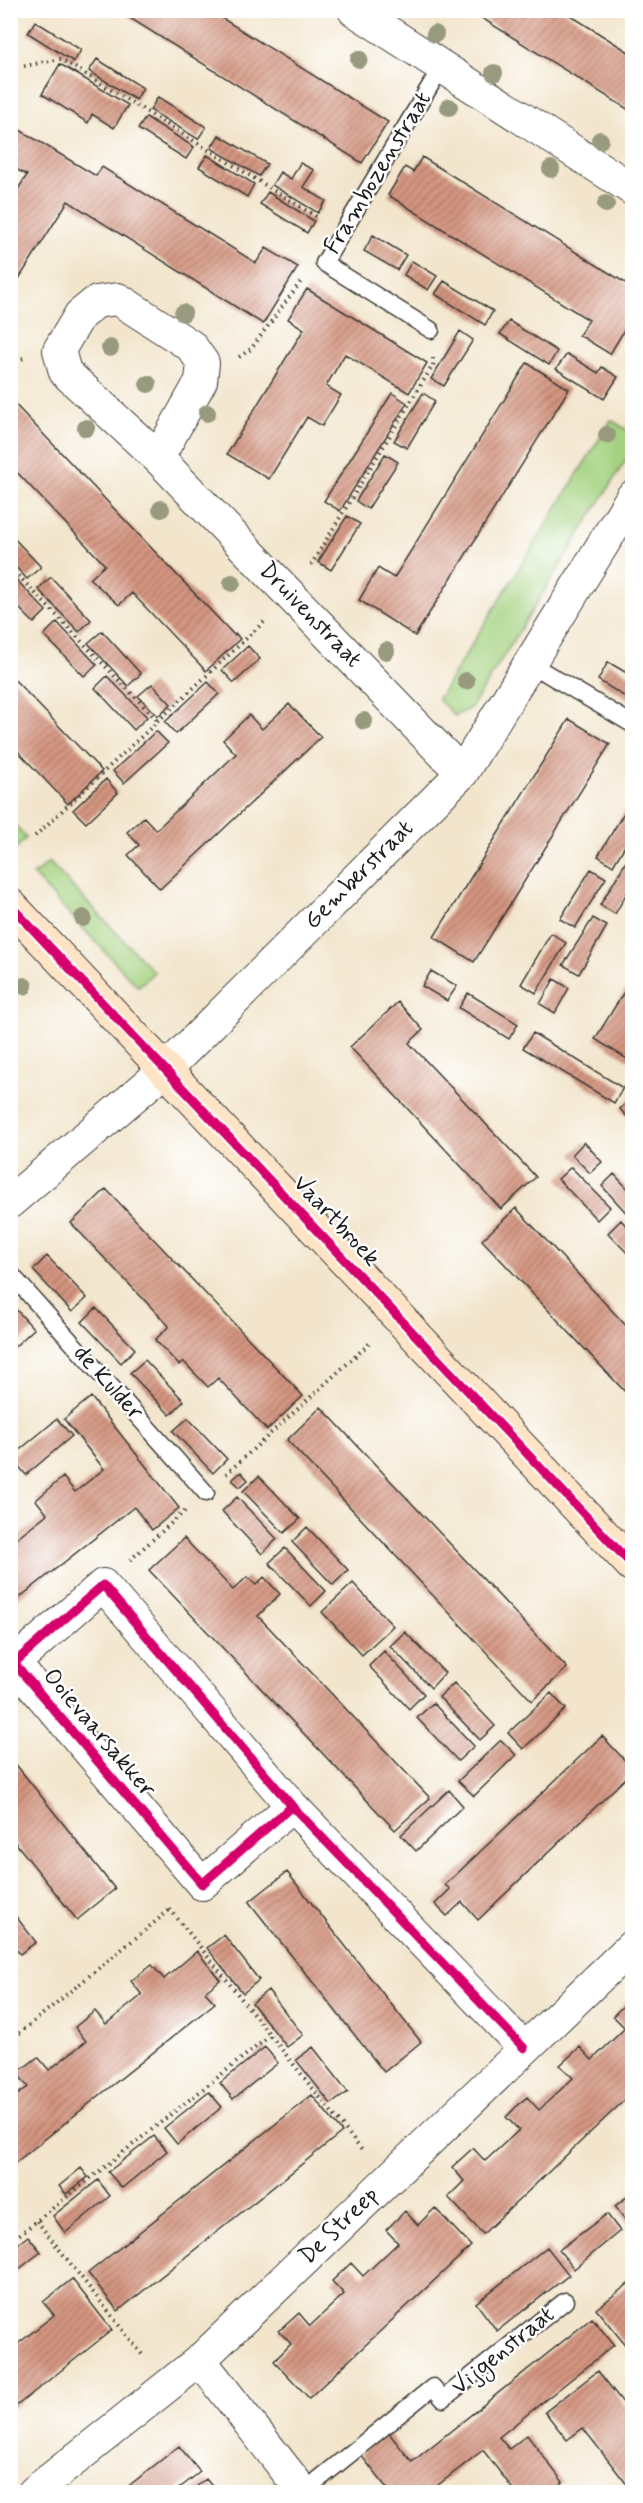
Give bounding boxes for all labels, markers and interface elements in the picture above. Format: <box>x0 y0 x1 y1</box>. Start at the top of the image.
street label: Frambozenstraat <box>317 86 439 260</box>
street label: Druivenstraat <box>252 555 368 675</box>
street label: Gemberstraat <box>298 814 420 936</box>
street label: Vaartbroek <box>286 1169 386 1273</box>
street label: de Kulder <box>66 1339 150 1427</box>
street label: Ooievaarsakker <box>36 1662 163 1805</box>
street label: De Streep <box>292 2180 386 2272</box>
street label: Vijgenstraat <box>445 2300 562 2404</box>

